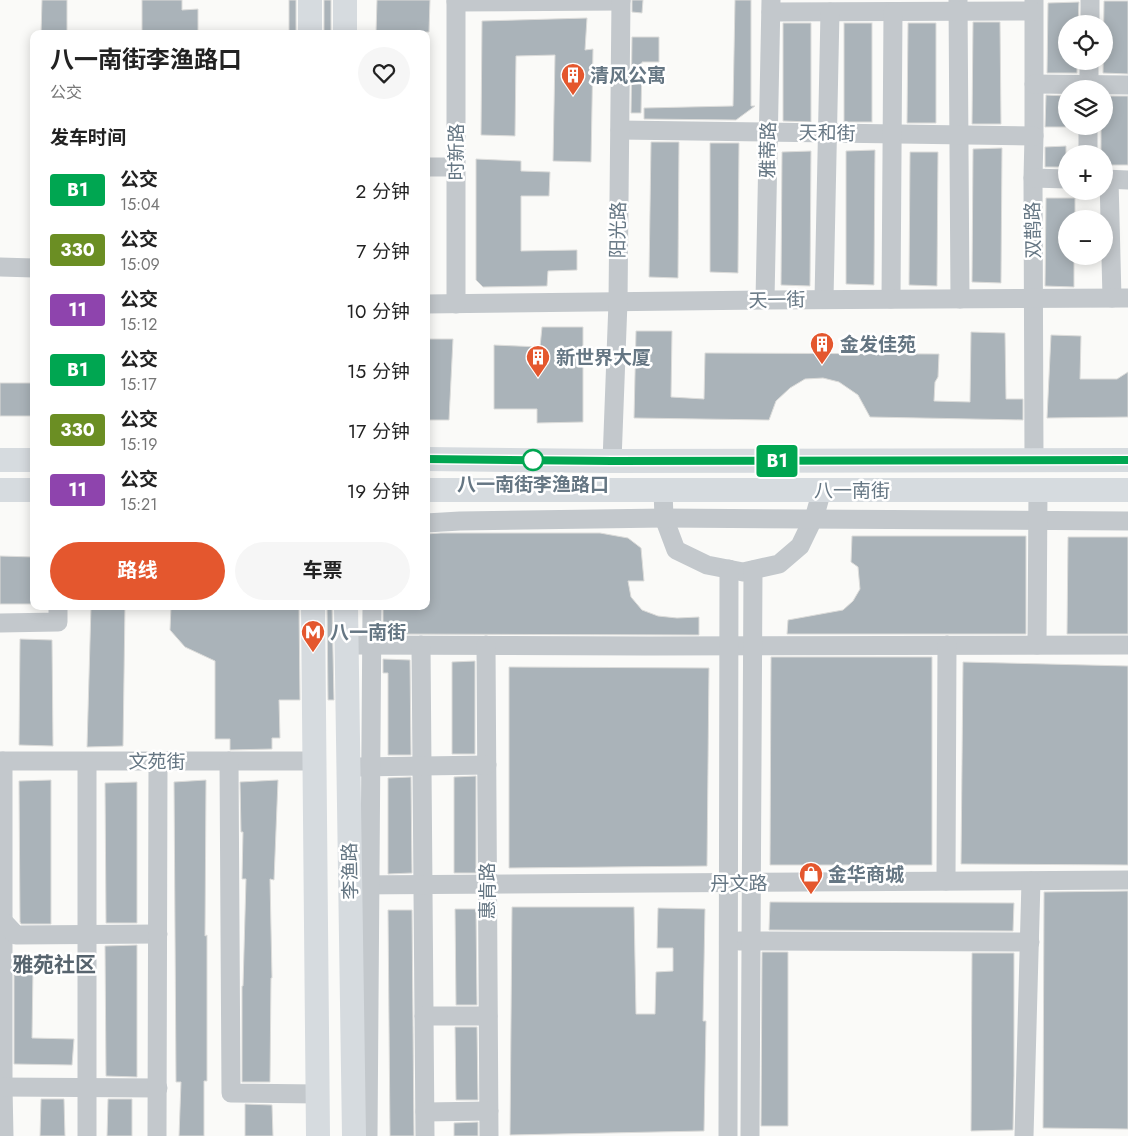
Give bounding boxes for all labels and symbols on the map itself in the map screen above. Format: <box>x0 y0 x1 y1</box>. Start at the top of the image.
building icon: 清风公寓 <box>560 62 586 96</box>
place label: 清风公寓 <box>590 62 666 89</box>
street label: 天和街 <box>798 119 856 147</box>
street label: 雅蒂路 <box>754 121 782 179</box>
street label: 时新路 <box>443 123 470 181</box>
street label: 阳光路 <box>604 201 632 259</box>
street label: 双鹊路 <box>1019 201 1047 259</box>
street label: 天一街 <box>748 286 806 314</box>
building icon: 金发佳苑 <box>809 331 835 365</box>
place label: 金发佳苑 <box>840 331 916 358</box>
building icon: 新世界大厦 <box>525 344 551 378</box>
place label: 新世界大厦 <box>556 344 651 371</box>
line badge: B1 <box>754 445 800 477</box>
marker: 八一南街李渔路口 <box>522 449 544 471</box>
place label: 八一南街李渔路口 <box>457 471 609 498</box>
street label: 八一南街 <box>814 477 890 504</box>
metro station icon: 八一南街 <box>300 619 326 653</box>
place label: 八一南街 <box>330 619 406 646</box>
street label: 文苑街 <box>128 748 186 775</box>
street label: 李渔路 <box>336 842 364 900</box>
shop icon: 金华商城 <box>798 861 824 895</box>
place label: 金华商城 <box>828 861 904 888</box>
street label: 惠肯路 <box>474 862 501 920</box>
street label: 丹文路 <box>710 870 768 897</box>
district label: 雅苑社区 <box>12 950 96 980</box>

